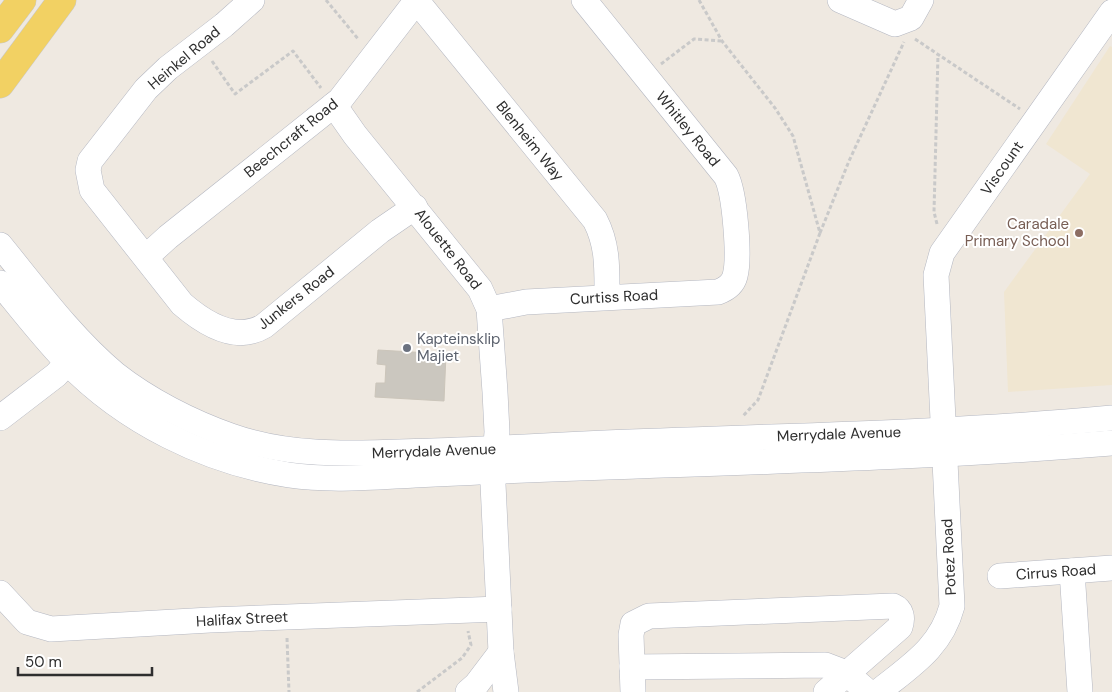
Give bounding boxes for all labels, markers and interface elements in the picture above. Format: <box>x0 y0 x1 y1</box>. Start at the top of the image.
street label: Heinkel Road <box>144 22 224 94</box>
street label: Whitley Road <box>651 87 725 171</box>
street label: Beechcraft Road <box>240 94 342 182</box>
street label: Blenheim Way <box>491 97 569 186</box>
street label: Viscount <box>976 137 1028 199</box>
street label: Alouette Road <box>410 204 486 294</box>
place label: Caradale Primary School <box>965 214 1069 251</box>
marker: Caradale Primary School <box>1073 227 1085 239</box>
street label: Junkers Road <box>253 262 339 334</box>
street label: Curtiss Road <box>569 285 659 309</box>
place label: Kapteinsklip Majiet <box>417 329 501 366</box>
marker: Kapteinsklip Majiet <box>401 342 413 354</box>
street label: Merrydale Avenue <box>777 422 901 446</box>
street label: Merrydale Avenue <box>372 439 496 463</box>
street label: Potez Road <box>937 518 961 596</box>
street label: Cirrus Road <box>1015 559 1097 585</box>
street label: Halifax Street <box>195 607 289 631</box>
scale bar <box>18 644 151 676</box>
text: 50 m <box>25 652 62 672</box>

